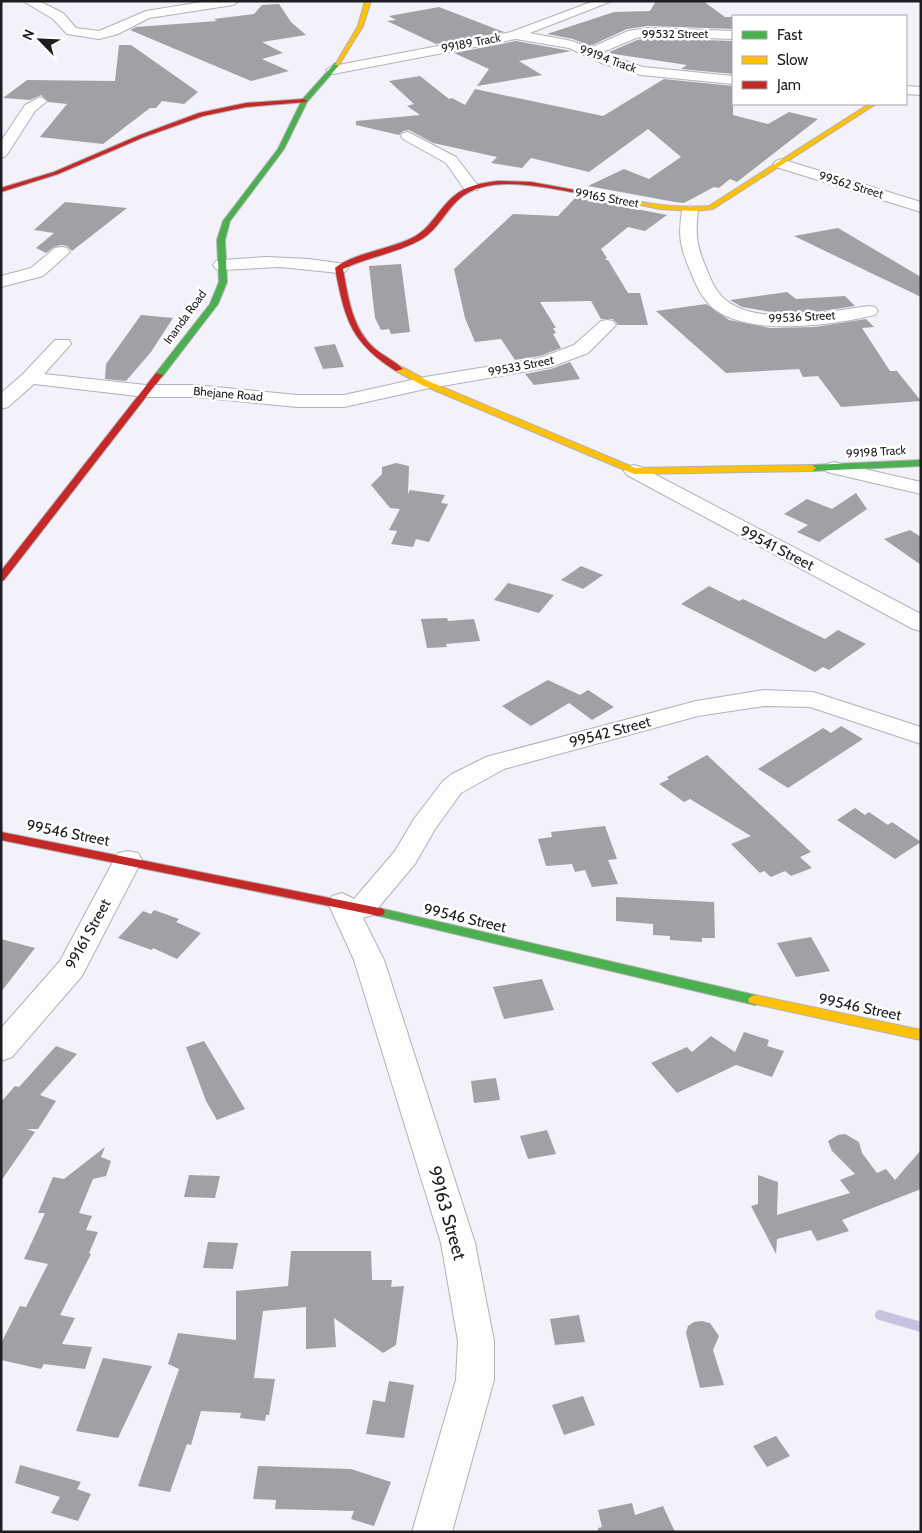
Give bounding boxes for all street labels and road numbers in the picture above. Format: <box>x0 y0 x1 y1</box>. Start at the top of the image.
street label: 99532 Street <box>642 26 708 41</box>
street label: 99189 Track <box>440 29 502 56</box>
street label: 99194 Track <box>578 41 639 76</box>
street label: 99562 Street <box>817 168 885 201</box>
street label: 99165 Street <box>574 185 640 210</box>
street label: Inanda Road <box>160 287 209 347</box>
street label: 99536 Street <box>768 307 836 326</box>
street label: 99533 Street <box>487 352 555 379</box>
street label: Bhejane Road <box>193 383 263 404</box>
street label: 99198 Track <box>846 442 907 461</box>
street label: 99541 Street <box>737 522 817 574</box>
street label: 99542 Street <box>567 712 653 752</box>
street label: 99546 Street <box>25 816 111 850</box>
street label: 99161 Street <box>61 896 115 972</box>
street label: 99546 Street <box>422 900 508 936</box>
street label: 99546 Street <box>817 989 903 1025</box>
street label: 99163 Street <box>423 1164 471 1262</box>

